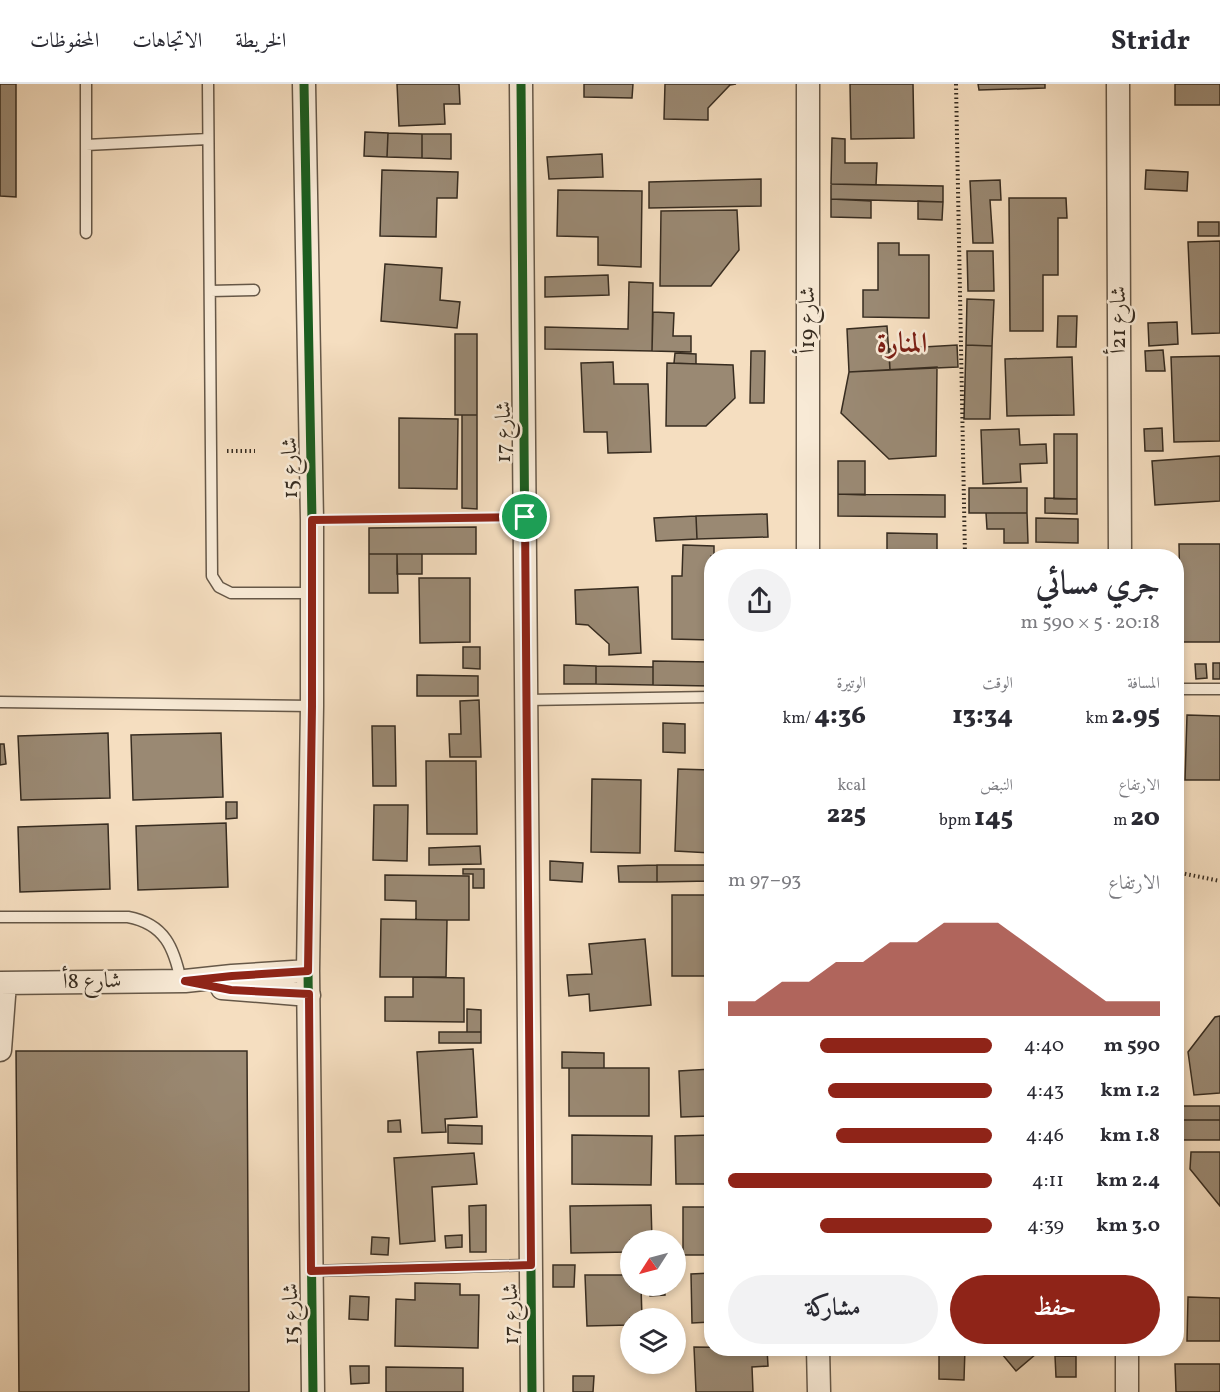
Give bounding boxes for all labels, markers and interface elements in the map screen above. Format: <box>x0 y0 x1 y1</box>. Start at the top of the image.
text: Stridr <box>1111 22 1190 61</box>
text: المحفوظات <box>30 27 99 56</box>
text: الاتجاهات <box>132 27 202 56</box>
text: الخريطة <box>235 27 286 56</box>
street label: شارع 19أ <box>791 286 825 354</box>
street label: شارع 21أ <box>1102 286 1136 354</box>
district label: المنارة <box>877 325 927 364</box>
street label: شارع 17 <box>489 401 521 463</box>
street label: شارع 15 <box>275 437 308 499</box>
pin <box>499 491 550 542</box>
icon: arrive <box>508 500 541 533</box>
text: جري مسائي <box>1036 563 1160 609</box>
button: share <box>728 569 791 632</box>
text: 20:18 · 5 × 590 m <box>1021 609 1160 637</box>
text: الوتيرة <box>836 673 866 695</box>
text: الوقت <box>982 673 1013 695</box>
text: المسافة <box>1127 673 1160 695</box>
text: 4:36 <box>814 698 866 734</box>
text: 13:34 <box>952 698 1013 734</box>
text: 2.95 <box>1112 698 1160 734</box>
text: /km <box>782 708 814 730</box>
text: km <box>1086 708 1112 730</box>
text: kcal <box>838 775 866 797</box>
text: النبض <box>980 775 1013 797</box>
text: الارتفاع <box>1118 775 1160 797</box>
text: 225 <box>827 797 866 833</box>
text: 145 <box>974 800 1013 836</box>
text: 20 <box>1131 800 1160 836</box>
text: bpm <box>939 810 974 832</box>
text: m <box>1113 810 1131 832</box>
text: 93–97 m <box>728 867 801 895</box>
text: الارتفاع <box>1108 870 1160 898</box>
street label: شارع 8أ <box>62 964 122 999</box>
text: 4:40 <box>1024 1032 1064 1060</box>
text: 590 m <box>1104 1032 1160 1060</box>
text: 4:43 <box>1026 1077 1064 1105</box>
text: 1.2 km <box>1100 1077 1160 1105</box>
text: 4:46 <box>1025 1122 1064 1150</box>
text: 1.8 km <box>1100 1122 1160 1150</box>
text: 4:11 <box>1032 1167 1064 1195</box>
text: 2.4 km <box>1096 1167 1160 1195</box>
text: 4:39 <box>1027 1212 1064 1240</box>
text: 3.0 km <box>1096 1212 1160 1240</box>
north arrow <box>620 1230 686 1296</box>
map controls <box>620 1230 686 1374</box>
button: مشاركة <box>728 1275 938 1344</box>
button: حفظ <box>950 1275 1160 1344</box>
street label: شارع 15 <box>276 1283 309 1345</box>
street label: شارع 17 <box>496 1283 529 1345</box>
button: layers <box>620 1308 686 1374</box>

